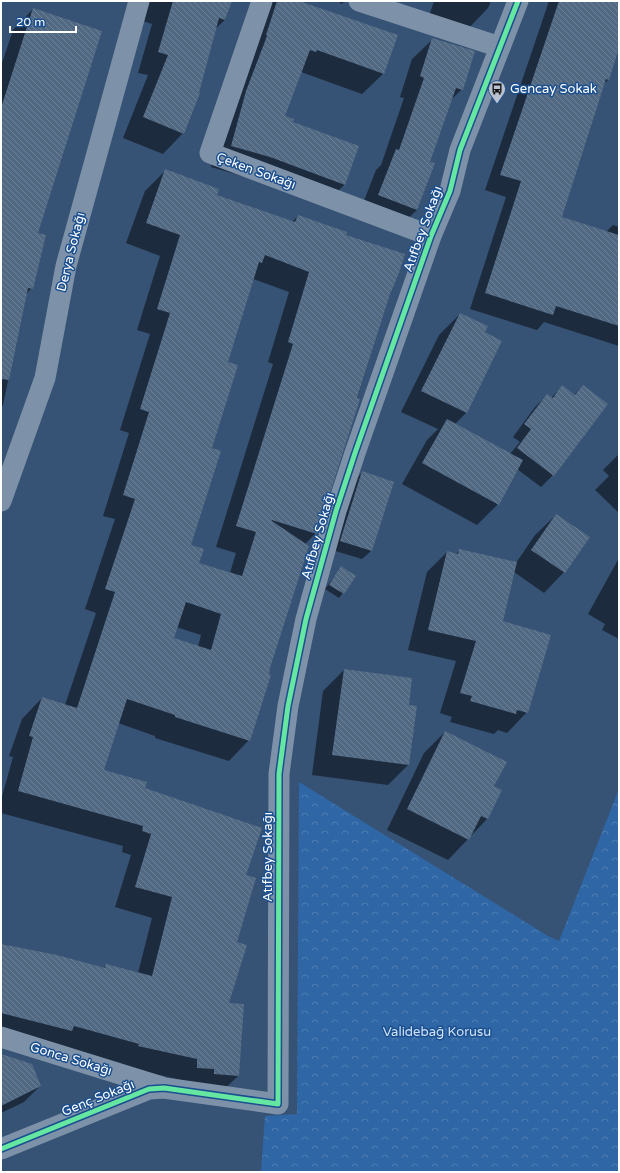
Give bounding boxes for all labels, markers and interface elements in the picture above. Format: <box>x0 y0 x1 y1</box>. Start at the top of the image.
scale bar <box>10 8 76 34</box>
text: 20 m <box>16 15 45 29</box>
bus stop icon: Gencay Sokak <box>487 79 507 104</box>
place label: Gencay Sokak <box>510 81 597 97</box>
street label: Çeken Sokağı <box>214 149 298 193</box>
street label: Atıfbey Sokağı <box>400 184 446 274</box>
street label: Derya Sokağı <box>53 211 89 293</box>
street label: Atıfbey Sokağı <box>298 491 338 581</box>
street label: Atıfbey Sokağı <box>260 812 276 902</box>
park label: Validebağ Korusu <box>383 1024 491 1040</box>
street label: Gonca Sokağı <box>28 1039 114 1079</box>
street label: Genç Sokağı <box>59 1076 137 1120</box>

